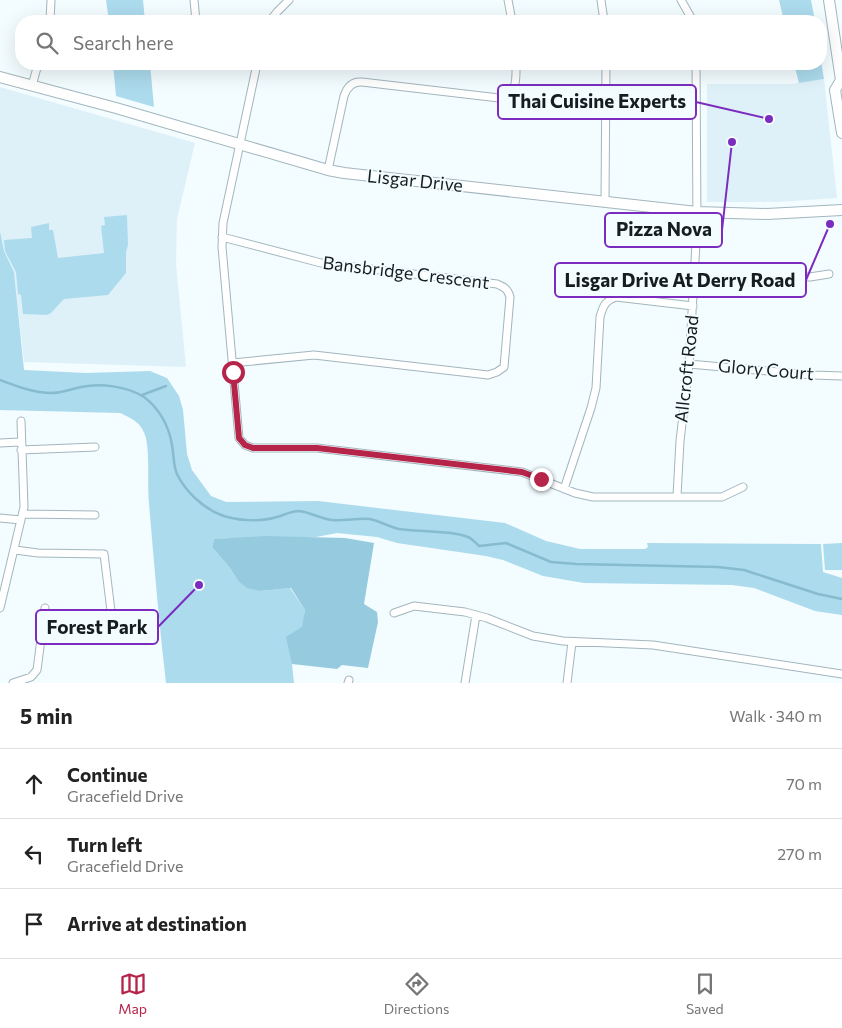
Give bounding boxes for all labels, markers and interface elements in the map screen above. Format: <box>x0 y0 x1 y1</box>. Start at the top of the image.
search box <box>15 15 827 70</box>
icon: search <box>33 29 61 57</box>
text: Search here <box>73 31 173 54</box>
callout: Thai Cuisine Experts <box>498 85 696 119</box>
text: Thai Cuisine Experts <box>508 89 686 112</box>
street label: Lisgar Drive <box>366 164 464 196</box>
callout: Pizza Nova <box>605 213 722 247</box>
text: Pizza Nova <box>616 217 712 240</box>
street label: Bansbridge Crescent <box>321 251 491 293</box>
callout: Lisgar Drive At Derry Road <box>555 263 806 297</box>
text: Lisgar Drive At Derry Road <box>565 268 795 291</box>
street label: Allcroft Road <box>669 314 703 424</box>
street label: Glory Court <box>717 354 815 384</box>
route start <box>222 361 245 384</box>
route end <box>530 468 553 491</box>
callout: Forest Park <box>36 610 158 644</box>
text: Forest Park <box>46 615 148 638</box>
text: 5 min <box>20 703 73 728</box>
text: Walk · 340 m <box>729 706 822 725</box>
text: Continue <box>67 763 147 786</box>
icon: ahead <box>20 770 48 798</box>
text: 70 m <box>786 774 822 793</box>
text: Gracefield Drive <box>67 786 183 805</box>
text: Turn left <box>67 833 142 856</box>
icon: left <box>20 840 48 868</box>
text: 270 m <box>777 844 822 863</box>
text: Gracefield Drive <box>67 856 183 875</box>
icon: arrive <box>20 910 48 938</box>
text: Arrive at destination <box>67 912 247 935</box>
tab: Map <box>118 970 147 1017</box>
tab: Directions <box>384 970 449 1017</box>
tab: Saved <box>686 970 724 1017</box>

